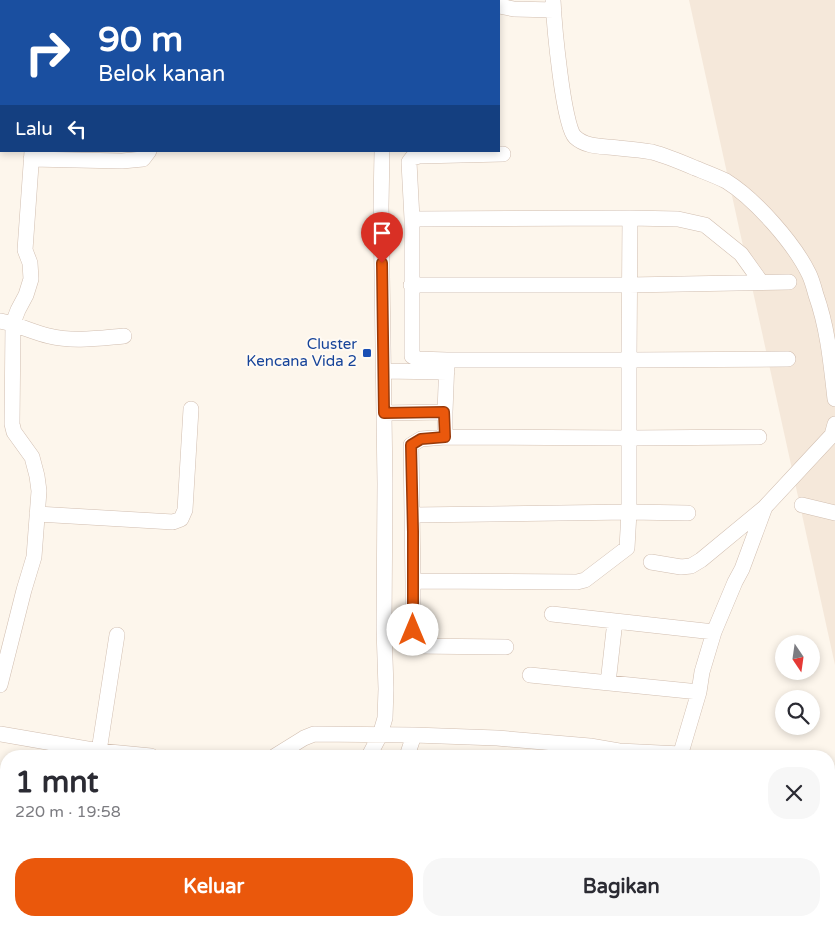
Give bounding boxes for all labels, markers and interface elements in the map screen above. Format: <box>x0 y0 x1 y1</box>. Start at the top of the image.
text: 90 m <box>98 19 183 61</box>
icon: right <box>15 20 80 85</box>
text: Belok kanan <box>98 61 225 87</box>
icon: left <box>63 115 91 143</box>
text: Lalu <box>15 118 53 140</box>
pin <box>361 212 403 263</box>
icon: arrive <box>368 219 396 247</box>
place label: Cluster Kencana Vida 2 <box>246 335 357 370</box>
marker: Cluster Kencana Vida 2 <box>361 347 373 359</box>
position arrow <box>386 603 438 655</box>
north arrow <box>775 635 820 680</box>
map controls <box>775 635 820 735</box>
button: search <box>775 690 820 735</box>
text: 1 mnt <box>15 764 99 801</box>
button: close <box>768 767 820 819</box>
text: 220 m · 19:58 <box>15 802 121 822</box>
button: Keluar <box>15 858 413 916</box>
button: Bagikan <box>423 858 820 916</box>

